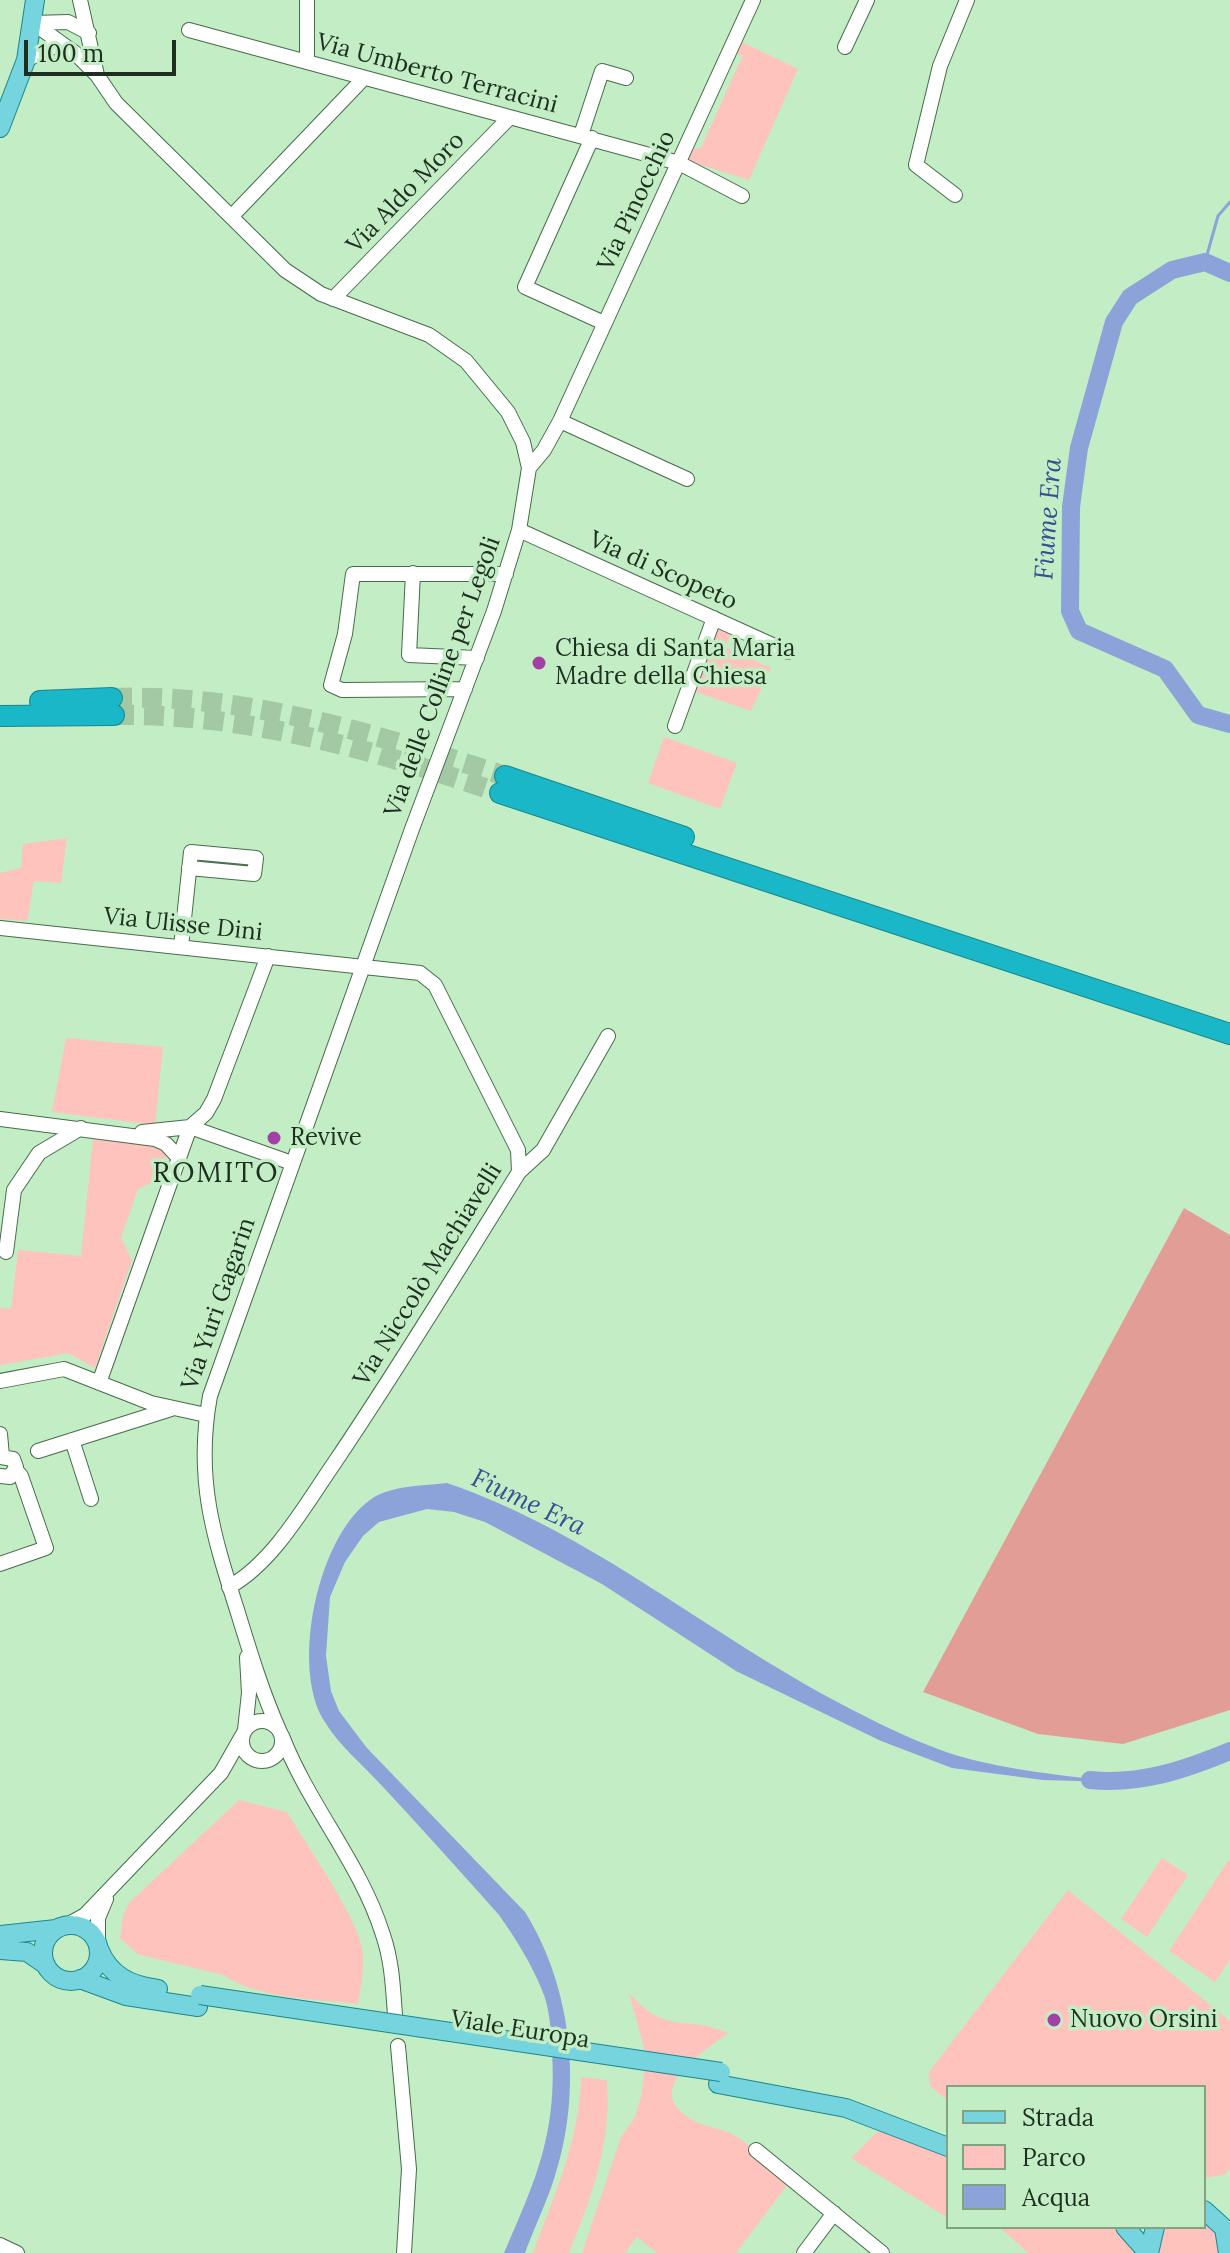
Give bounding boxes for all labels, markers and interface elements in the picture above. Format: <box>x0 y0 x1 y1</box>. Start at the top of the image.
scale bar <box>28 24 180 74</box>
street label: Via Umberto Terracini <box>313 28 561 120</box>
text: 100 m <box>38 38 104 69</box>
street label: Via Aldo Moro <box>341 126 471 260</box>
street label: Via Pinocchio <box>592 126 682 276</box>
water label: Fiume Era <box>1029 457 1069 581</box>
street label: Via di Scopeto <box>585 526 741 616</box>
street label: Via delle Colline per Legoli <box>379 533 507 821</box>
place label: Chiesa di Santa Maria Madre della Chiesa <box>555 635 795 691</box>
marker: Chiesa di Santa Maria Madre della Chiesa <box>530 654 548 672</box>
street label: Via Ulisse Dini <box>102 902 264 948</box>
place label: Revive <box>290 1124 362 1152</box>
marker: Revive <box>265 1129 283 1147</box>
district label: ROMITO <box>153 1157 279 1191</box>
street label: Via Niccolò Machiavelli <box>348 1158 508 1392</box>
street label: Via Yuri Gagarin <box>176 1214 262 1394</box>
water label: Fiume Era <box>466 1463 590 1543</box>
street label: Viale Europa <box>448 2005 592 2055</box>
place label: Nuovo Orsini <box>1070 2006 1218 2034</box>
marker: Nuovo Orsini <box>1045 2011 1063 2029</box>
legend <box>946 2085 1206 2229</box>
text: Strada <box>1022 2102 1094 2133</box>
text: Parco <box>1022 2142 1086 2173</box>
text: Acqua <box>1022 2182 1090 2213</box>

